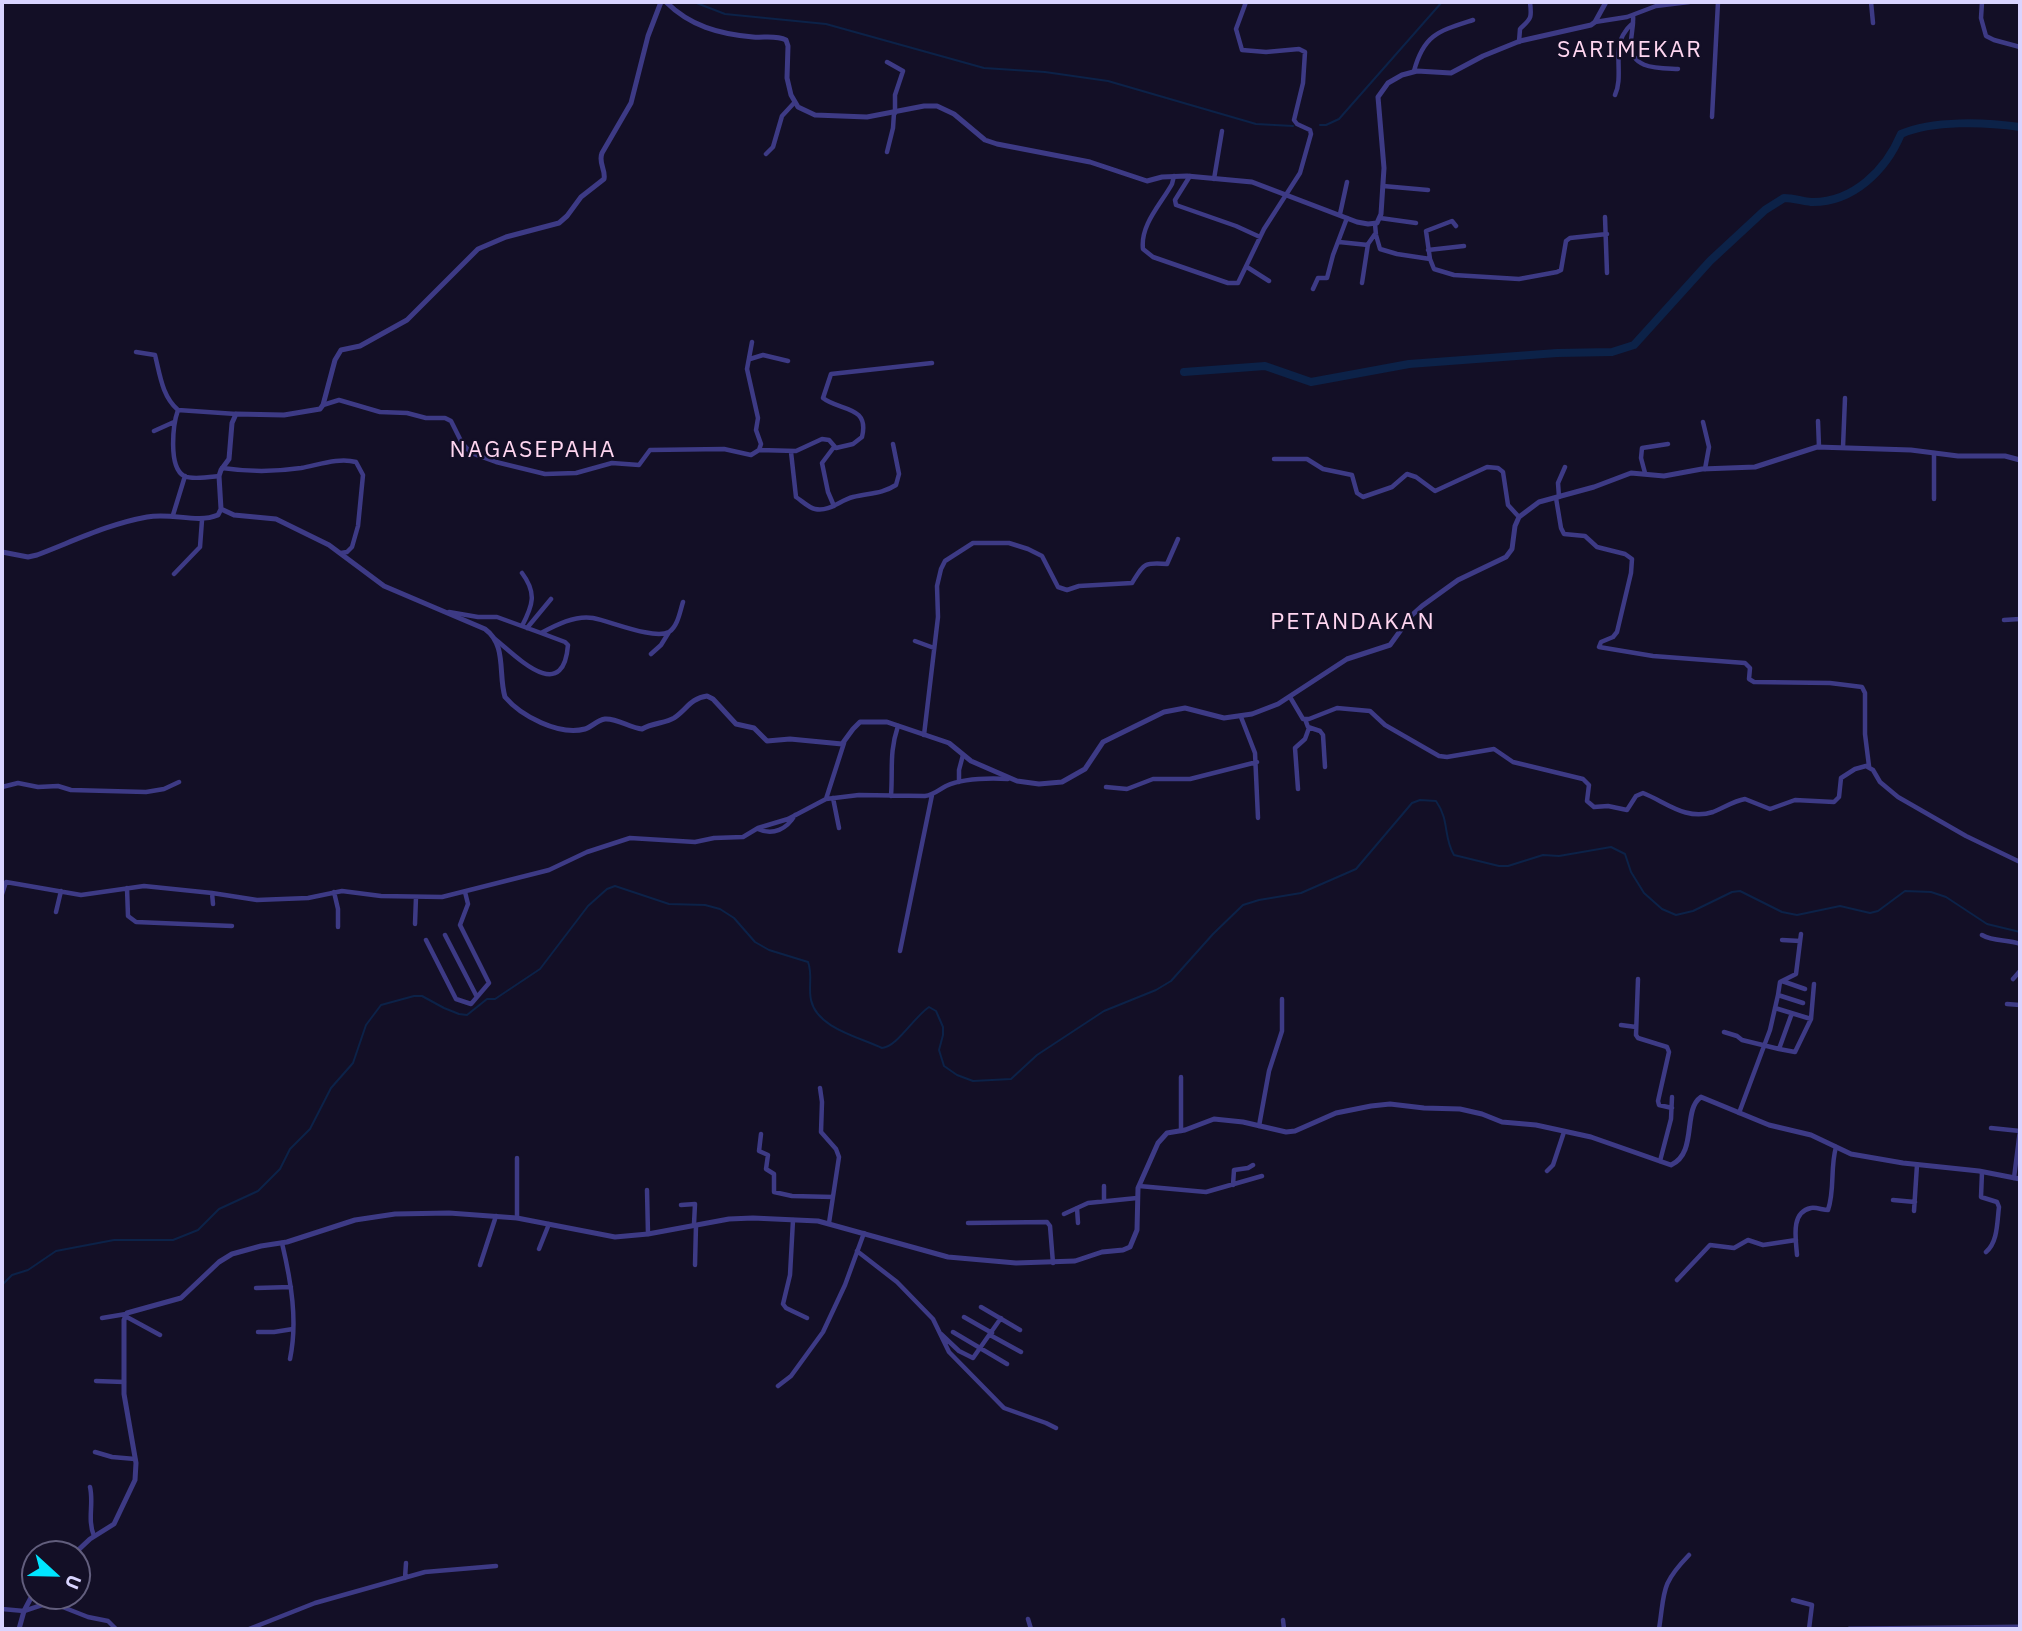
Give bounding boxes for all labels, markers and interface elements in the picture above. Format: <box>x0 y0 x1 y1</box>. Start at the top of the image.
district label: SARIMEKAR <box>1558 36 1702 64</box>
district label: NAGASEPAHA <box>451 436 615 464</box>
district label: PETANDAKAN <box>1272 608 1434 636</box>
north arrow <box>21 1540 91 1610</box>
text: U <box>60 1572 87 1593</box>

